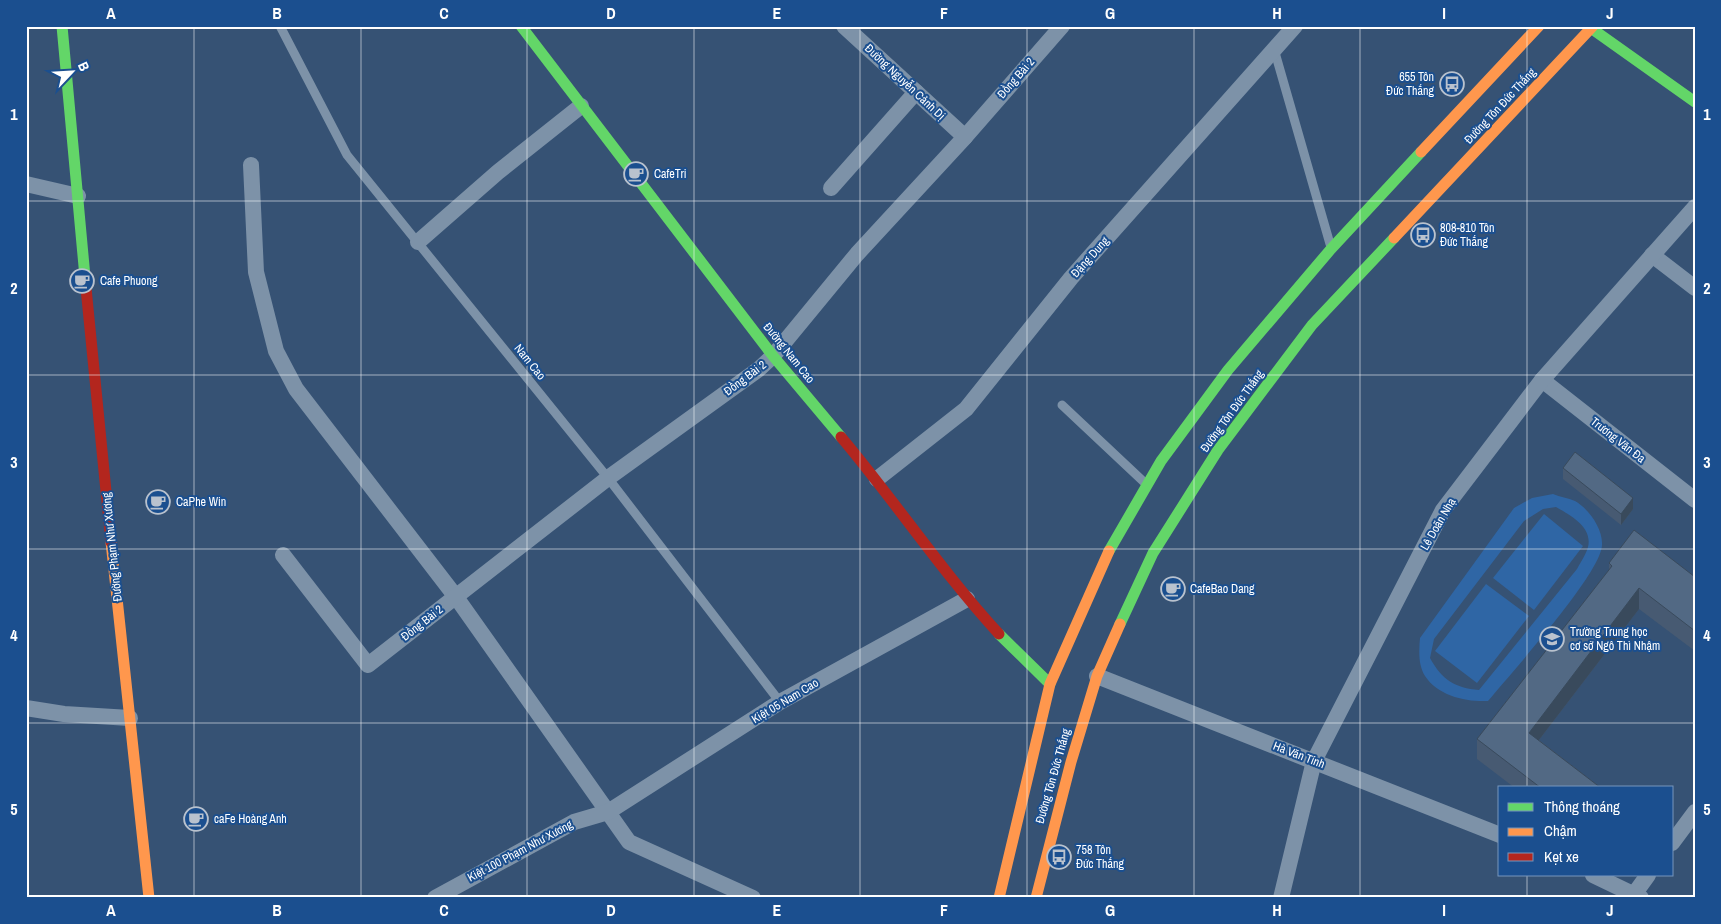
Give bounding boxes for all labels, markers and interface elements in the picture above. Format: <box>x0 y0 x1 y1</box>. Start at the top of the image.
text: A <box>106 2 116 24</box>
text: B <box>272 2 282 24</box>
text: C <box>439 2 449 24</box>
text: D <box>606 2 616 24</box>
text: E <box>773 2 782 24</box>
text: F <box>940 2 948 24</box>
text: G <box>1105 2 1115 24</box>
text: H <box>1272 2 1282 24</box>
text: I <box>1442 2 1446 24</box>
text: J <box>1606 2 1614 24</box>
street label: Đường Nguyễn Cảnh Dị <box>861 41 949 123</box>
north arrow <box>48 48 98 98</box>
street label: Đồng Bài 2 <box>994 54 1038 102</box>
text: B <box>74 59 94 74</box>
street label: Đường Tôn Đức Thắng <box>1461 64 1540 147</box>
place label: 655 Tôn Đức Thắng <box>1386 69 1435 99</box>
bus stop icon: 655 Tôn Đức Thắng <box>1439 71 1465 97</box>
text: 1 <box>10 103 18 125</box>
text: 1 <box>1703 103 1711 125</box>
cafe icon: CafeTri <box>623 161 649 187</box>
place label: CafeTri <box>654 166 686 182</box>
place label: 808-810 Tôn Đức Thắng <box>1440 220 1495 250</box>
bus stop icon: 808-810 Tôn Đức Thắng <box>1410 222 1436 248</box>
street label: Đặng Dung <box>1067 233 1113 281</box>
cafe icon: Cafe Phuong <box>69 268 95 294</box>
place label: Cafe Phuong <box>100 273 158 289</box>
text: 2 <box>10 277 18 299</box>
text: 2 <box>1703 277 1711 299</box>
street label: Đường Nam Cao <box>760 319 818 387</box>
street label: Nam Cao <box>511 341 549 383</box>
street label: Đồng Bài 2 <box>721 357 769 399</box>
street label: Đường Tôn Đức Thắng <box>1197 366 1268 455</box>
street label: Trương Văn Đa <box>1587 413 1649 467</box>
text: 3 <box>10 451 18 473</box>
text: 3 <box>1703 451 1711 473</box>
cafe icon: CaPhe Win <box>145 489 171 515</box>
street label: Đường Phạm Như Xương <box>98 491 126 602</box>
place label: CaPhe Win <box>176 494 226 510</box>
street label: Lê Doãn Nhạ <box>1417 494 1460 553</box>
cafe icon: CafeBao Dang <box>1160 576 1186 602</box>
place label: CafeBao Dang <box>1190 581 1255 597</box>
street label: Đồng Bài 2 <box>398 602 446 644</box>
text: 4 <box>10 624 18 646</box>
place label: Trường Trung học cơ sở Ngô Thì Nhậm <box>1570 624 1660 654</box>
text: 4 <box>1703 624 1711 646</box>
school or university icon: Trường Trung học cơ sở Ngô Thì Nhậm <box>1539 626 1565 652</box>
street label: Kiệt 05 Nam Cao <box>749 675 821 727</box>
street label: Đường Tôn Đức Thắng <box>1032 726 1074 825</box>
street label: Hà Văn Tính <box>1271 738 1327 772</box>
legend <box>1498 786 1674 876</box>
text: Thông thoáng <box>1544 796 1620 817</box>
text: 5 <box>10 798 18 820</box>
text: 5 <box>1703 798 1711 820</box>
cafe icon: caFe Hoàng Anh <box>183 806 209 832</box>
place label: caFe Hoàng Anh <box>214 811 287 827</box>
street label: Kiệt 100 Phạm Như Xương <box>465 816 576 886</box>
text: Chậm <box>1544 820 1577 841</box>
place label: 758 Tôn Đức Thắng <box>1076 842 1124 872</box>
bus stop icon: 758 Tôn Đức Thắng <box>1046 844 1072 870</box>
text: Kẹt xe <box>1544 846 1579 867</box>
text: A <box>106 899 116 921</box>
text: B <box>272 899 282 921</box>
text: C <box>439 899 449 921</box>
text: D <box>606 899 616 921</box>
text: E <box>773 899 782 921</box>
text: F <box>940 899 948 921</box>
text: G <box>1105 899 1115 921</box>
text: H <box>1272 899 1282 921</box>
text: I <box>1442 899 1446 921</box>
text: J <box>1606 899 1614 921</box>

